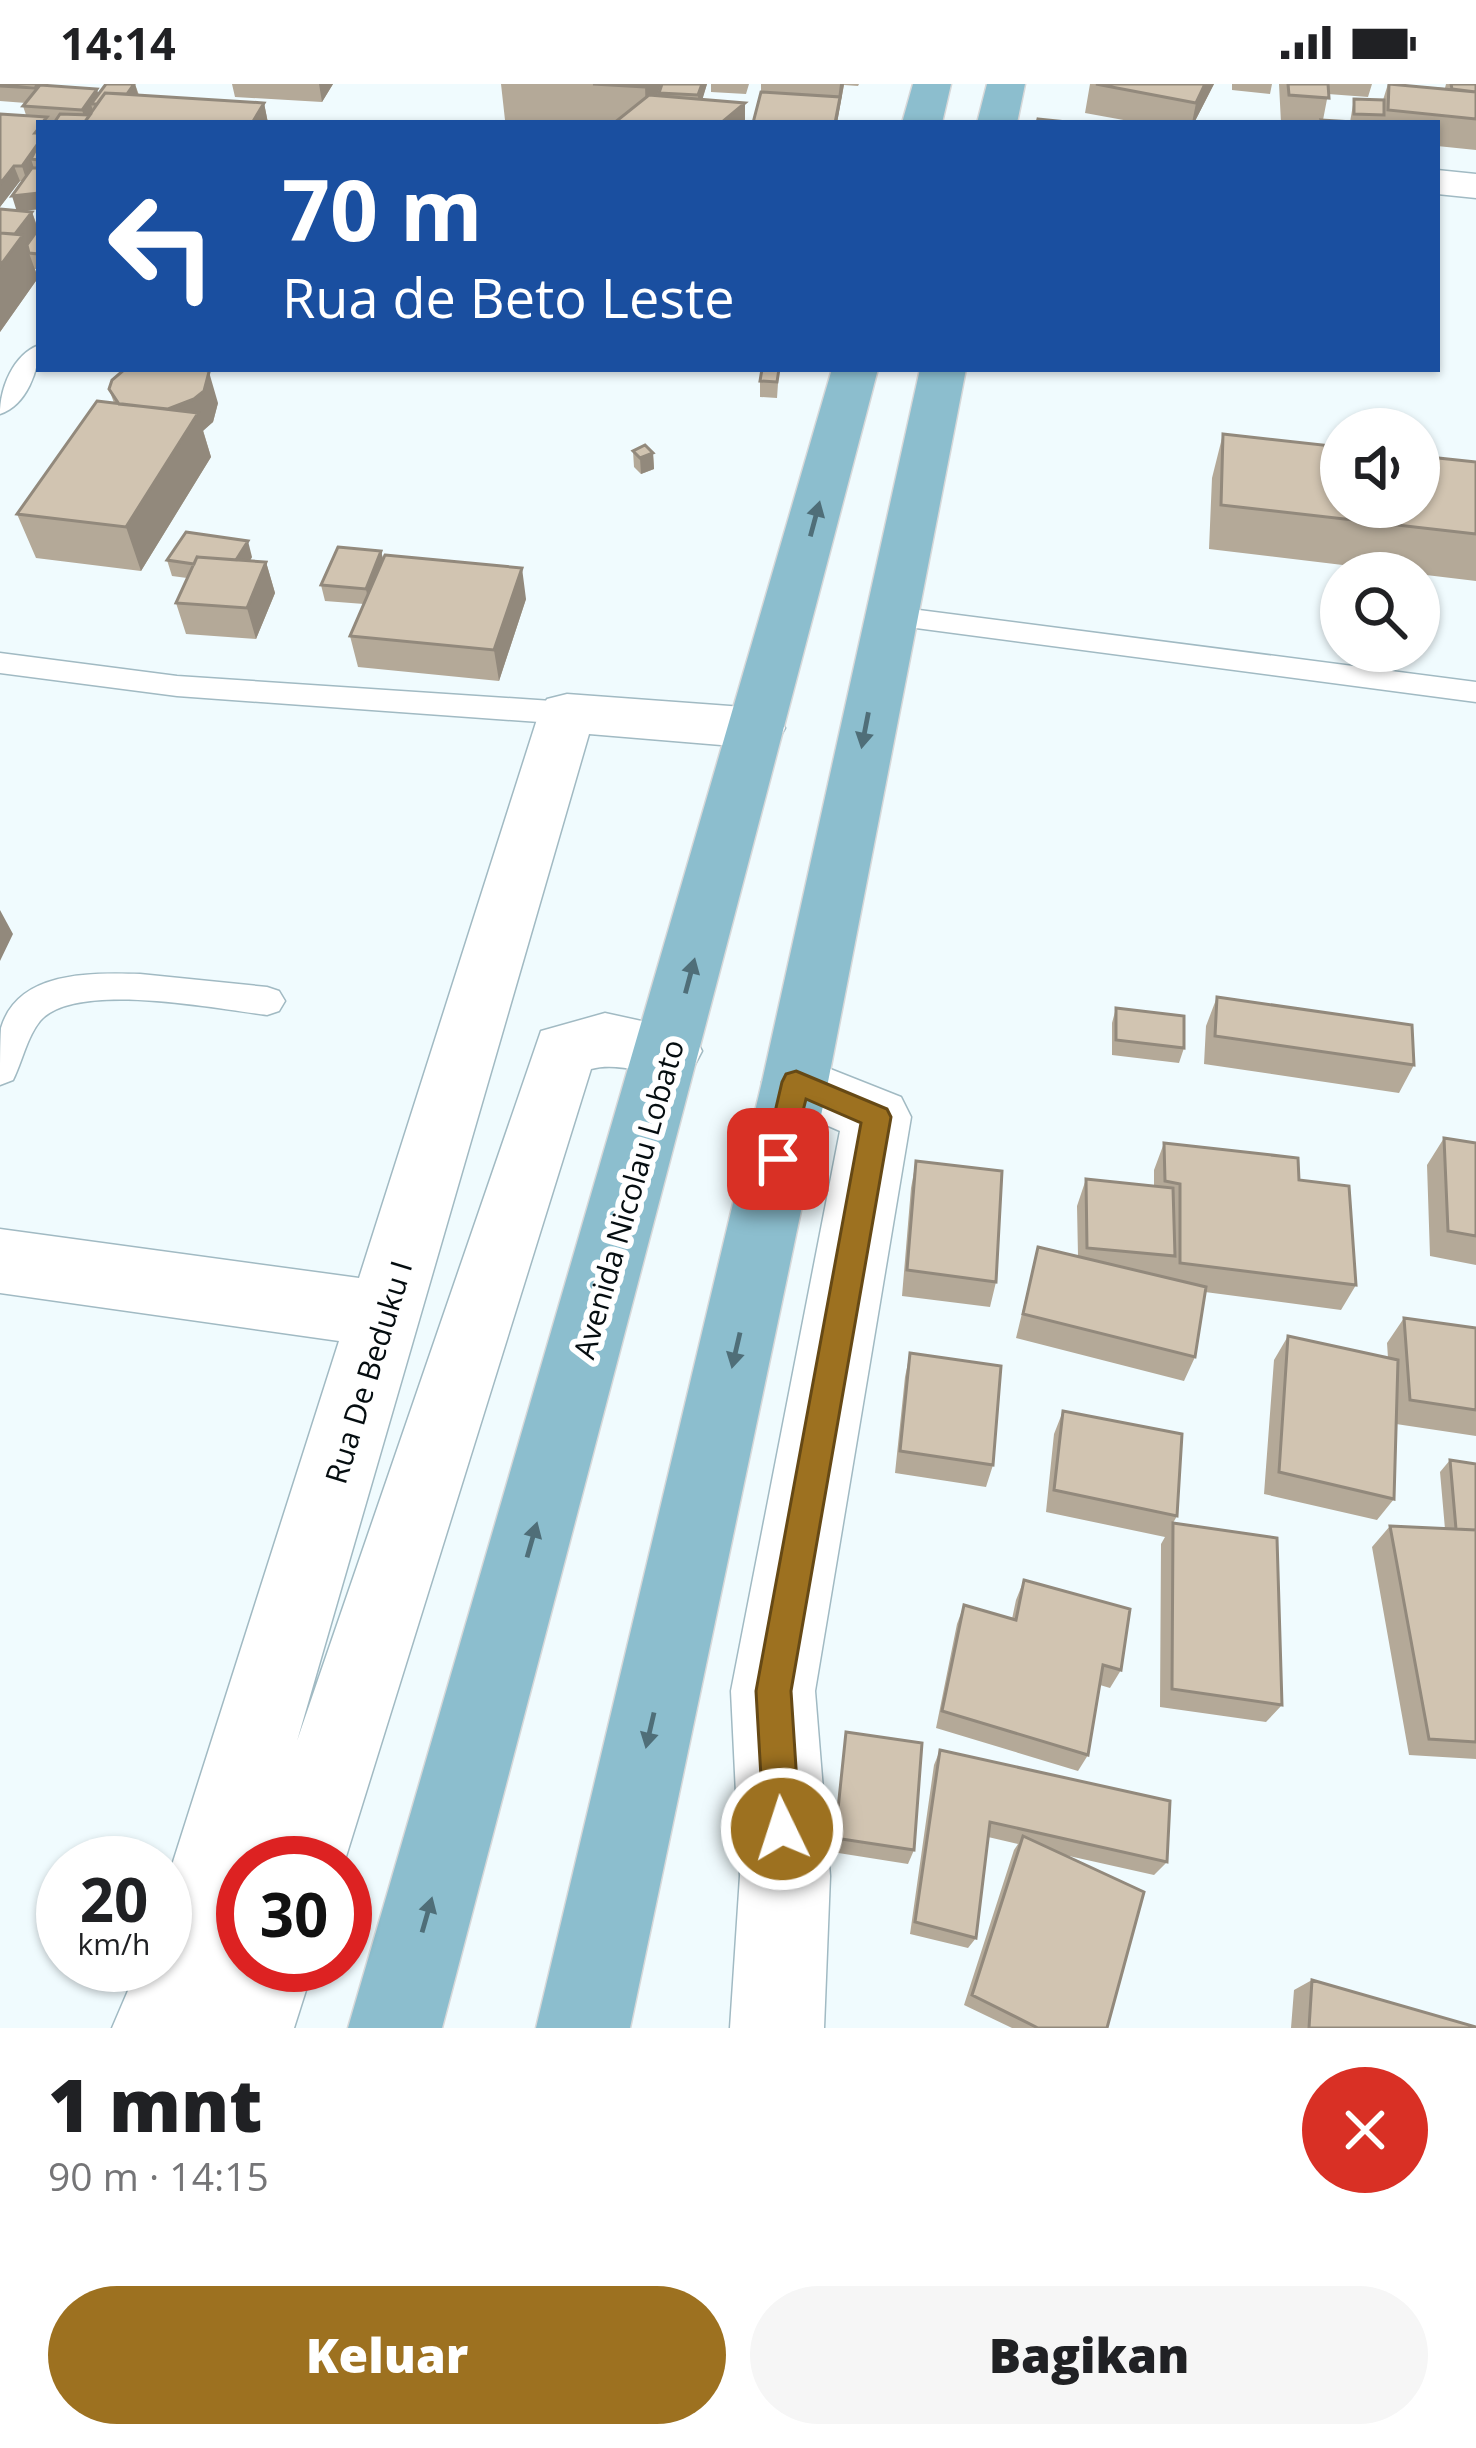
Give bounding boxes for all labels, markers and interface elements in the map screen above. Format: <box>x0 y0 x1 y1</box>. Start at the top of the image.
text: 14:14 <box>60 12 176 73</box>
text: 70 m <box>282 151 482 266</box>
icon: left <box>84 168 240 324</box>
text: Rua de Beto Leste <box>282 260 735 334</box>
map controls <box>1320 408 1440 672</box>
button: sound <box>1320 408 1440 528</box>
one-way arrow <box>806 501 825 538</box>
button: search <box>1320 552 1440 672</box>
one-way arrow <box>855 712 874 750</box>
one-way arrow <box>681 958 700 995</box>
street label: Avenida Nicolau Lobato <box>563 1035 693 1363</box>
pin <box>727 1108 829 1210</box>
icon: arrive <box>745 1126 811 1192</box>
street label: Rua De Beduku I <box>315 1256 421 1488</box>
one-way arrow <box>725 1331 744 1369</box>
one-way arrow <box>524 1521 543 1558</box>
one-way arrow <box>640 1712 659 1750</box>
position arrow <box>719 1766 845 1892</box>
speed limit sign: 30 <box>216 1836 372 1992</box>
text: 20 <box>80 1858 148 1940</box>
one-way arrow <box>419 1897 437 1933</box>
text: km/h <box>78 1923 150 1964</box>
text: 1 mnt <box>48 2055 262 2153</box>
button: close <box>1302 2067 1428 2193</box>
text: 90 m · 14:15 <box>48 2149 269 2202</box>
button: Keluar <box>48 2286 726 2424</box>
button: Bagikan <box>750 2286 1428 2424</box>

